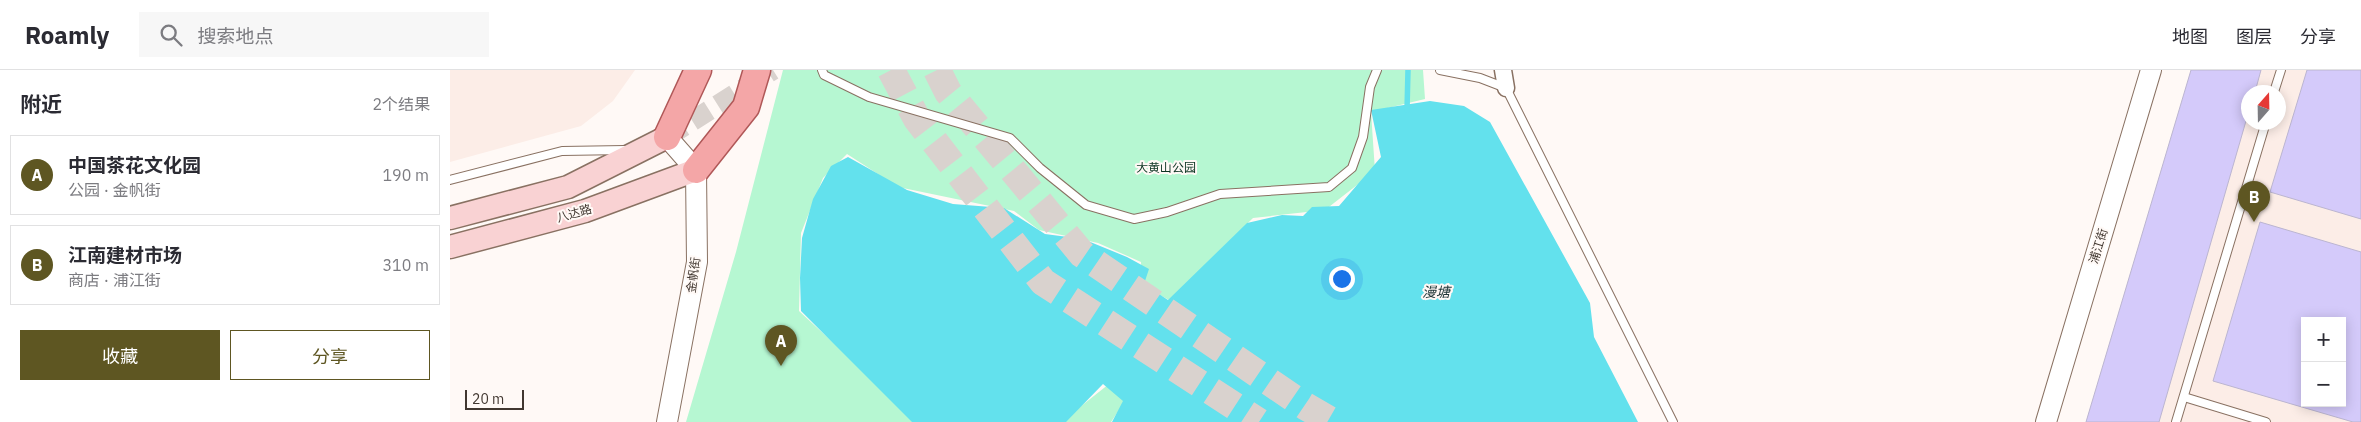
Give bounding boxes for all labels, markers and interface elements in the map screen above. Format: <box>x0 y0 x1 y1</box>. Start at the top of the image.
search box <box>139 12 489 57</box>
text: Roamly <box>25 19 109 51</box>
icon: search <box>157 21 185 49</box>
text: 搜索地点 <box>197 24 273 48</box>
text: 地图 <box>2172 25 2208 48</box>
text: 图层 <box>2236 25 2272 48</box>
text: 分享 <box>2300 25 2336 48</box>
north arrow <box>2241 85 2286 130</box>
text: 附近 <box>20 90 62 118</box>
text: 2个结果 <box>372 94 430 114</box>
text: 中国茶花文化园 <box>68 153 201 177</box>
park label: 大黄山公园 <box>1136 160 1196 175</box>
text: A <box>32 165 42 185</box>
text: 190 m <box>382 165 429 185</box>
text: 公园 · 金帆街 <box>68 180 161 200</box>
pin: B <box>2238 181 2270 222</box>
street label: 八达路 <box>555 201 593 225</box>
street label: 浦江街 <box>2086 227 2110 265</box>
text: 江南建材市场 <box>68 243 182 267</box>
text: B <box>32 255 42 275</box>
text: 310 m <box>382 255 429 275</box>
street label: 金帆街 <box>683 256 703 294</box>
your location <box>1329 266 1355 292</box>
text: 商店 · 浦江街 <box>68 270 161 290</box>
water label: 漫塘 <box>1422 283 1452 301</box>
map controls <box>2301 317 2346 407</box>
button: + <box>2301 317 2346 362</box>
pin: A <box>765 325 797 366</box>
button: 收藏 <box>20 330 220 380</box>
button: 分享 <box>230 330 430 380</box>
button: − <box>2301 362 2346 407</box>
scale bar <box>465 387 524 410</box>
text: 20 m <box>472 390 504 408</box>

